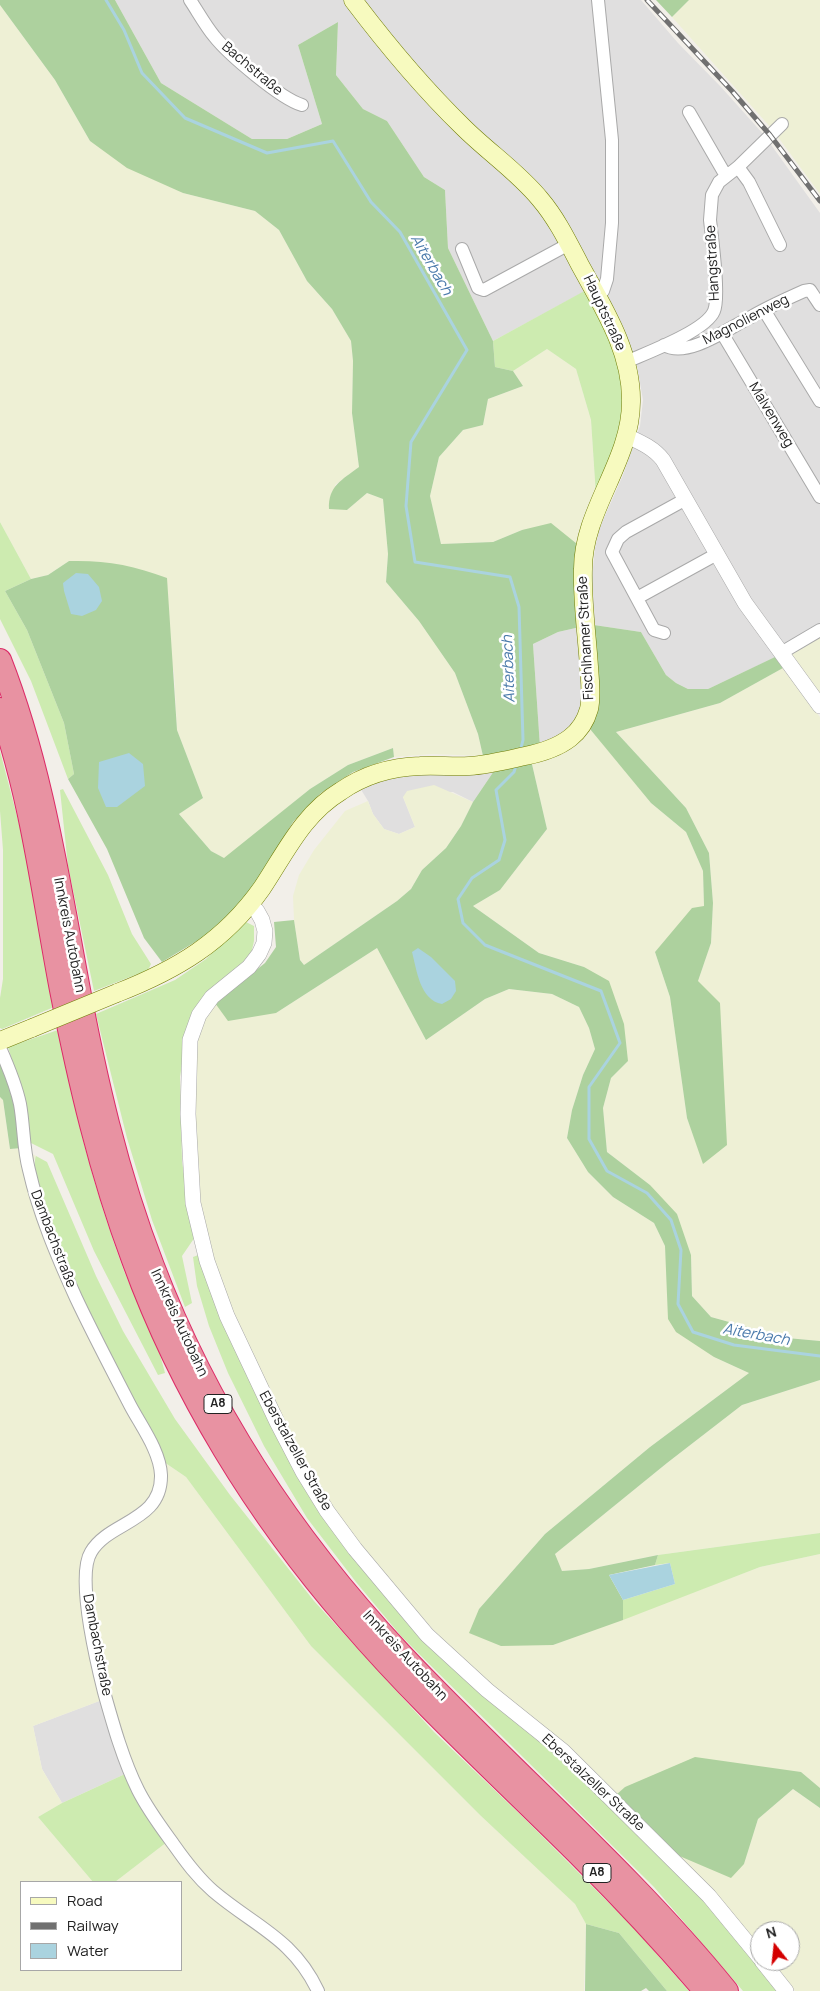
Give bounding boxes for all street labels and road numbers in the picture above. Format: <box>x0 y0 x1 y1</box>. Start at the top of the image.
street label: Bachstraße <box>218 39 286 99</box>
street label: Hangstraße <box>703 225 723 301</box>
street label: Hauptstraße <box>579 272 629 354</box>
street label: Magnolienweg <box>700 291 792 349</box>
street label: Malvenweg <box>745 379 797 451</box>
street label: Fischlhamer Straße <box>574 575 598 701</box>
street label: Innkreis Autobahn <box>50 876 88 994</box>
street label: Dambachstraße <box>27 1188 79 1290</box>
street label: Innkreis Autobahn <box>147 1267 211 1379</box>
street label: Eberstalzeller Straße <box>255 1388 335 1514</box>
road number: A8 <box>204 1395 232 1414</box>
street label: Dambachstraße <box>79 1593 115 1697</box>
street label: Innkreis Autobahn <box>359 1608 451 1704</box>
street label: Eberstalzeller Straße <box>538 1731 648 1835</box>
road number: A8 <box>583 1864 611 1882</box>

